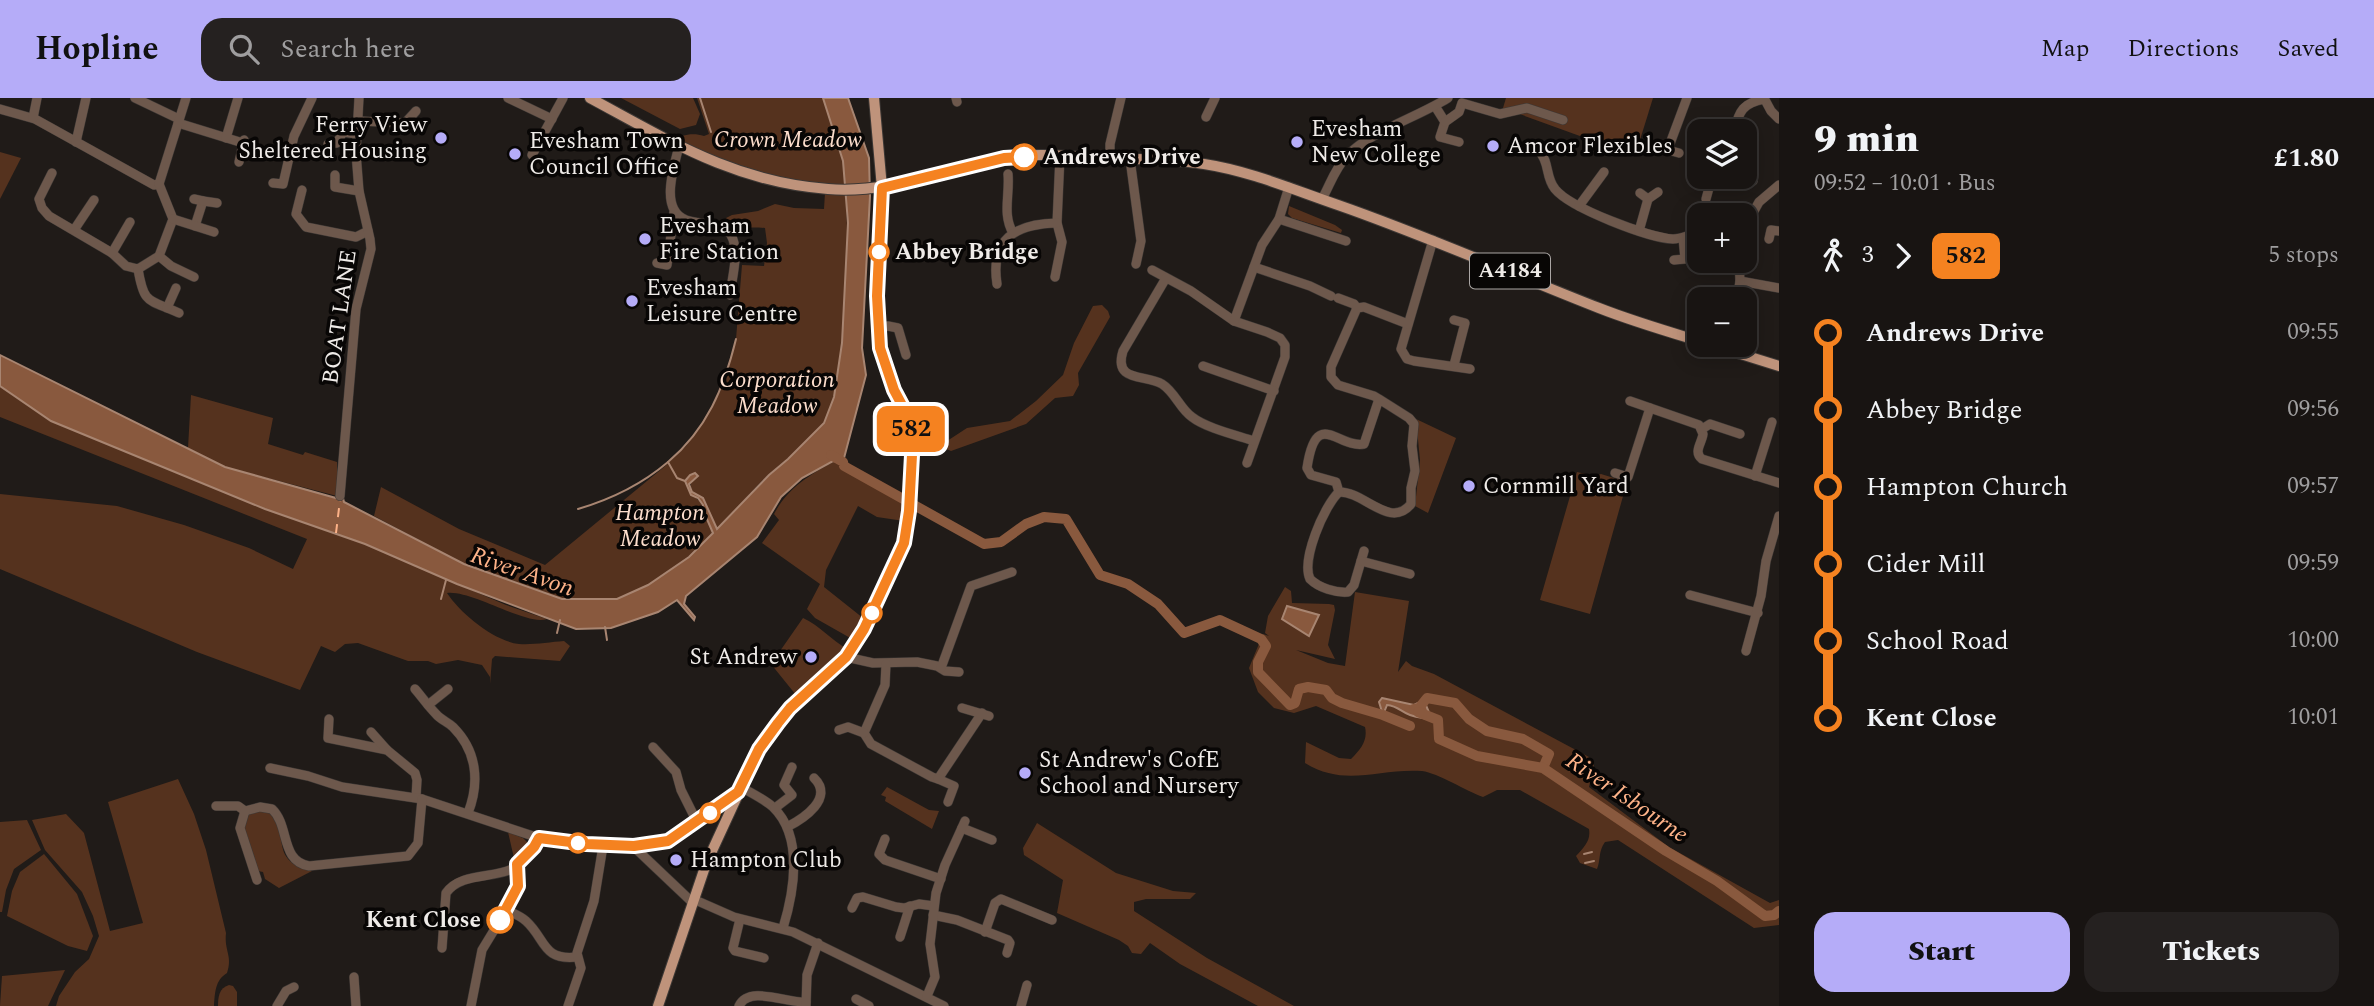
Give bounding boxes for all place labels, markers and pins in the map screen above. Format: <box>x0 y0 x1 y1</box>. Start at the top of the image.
place label: Ferry View Sheltered Housing <box>238 108 428 169</box>
place label: Evesham New College <box>1311 112 1441 173</box>
place label: Evesham Town Council Office <box>529 124 684 185</box>
place label: Amcor Flexibles <box>1507 129 1673 164</box>
marker: Ferry View Sheltered Housing <box>433 130 449 146</box>
marker: Evesham New College <box>1289 134 1305 150</box>
marker: Amcor Flexibles <box>1485 138 1501 154</box>
place label: Andrews Drive <box>1043 140 1201 175</box>
marker: Andrews Drive <box>1011 144 1037 170</box>
marker: Evesham Town Council Office <box>507 146 523 162</box>
place label: Evesham Fire Station <box>659 209 779 270</box>
marker: Evesham Fire Station <box>637 231 653 247</box>
place label: Abbey Bridge <box>895 235 1039 270</box>
marker: Abbey Bridge <box>869 242 889 262</box>
place label: Evesham Leisure Centre <box>646 271 798 332</box>
marker: Evesham Leisure Centre <box>624 293 640 309</box>
place label: Cornmill Yard <box>1483 469 1629 504</box>
marker: Cornmill Yard <box>1461 478 1477 494</box>
unlabelled marker <box>862 603 882 623</box>
place label: St Andrew <box>690 640 798 675</box>
marker: St Andrew <box>803 649 819 665</box>
place label: St Andrew's CofE School and Nursery <box>1039 743 1239 804</box>
marker: St Andrew's CofE School and Nursery <box>1017 765 1033 781</box>
unlabelled marker <box>700 803 720 823</box>
unlabelled marker <box>568 833 588 853</box>
place label: Hampton Club <box>690 843 842 878</box>
marker: Hampton Club <box>668 852 684 868</box>
place label: Kent Close <box>366 903 481 938</box>
marker: Kent Close <box>487 907 513 933</box>

